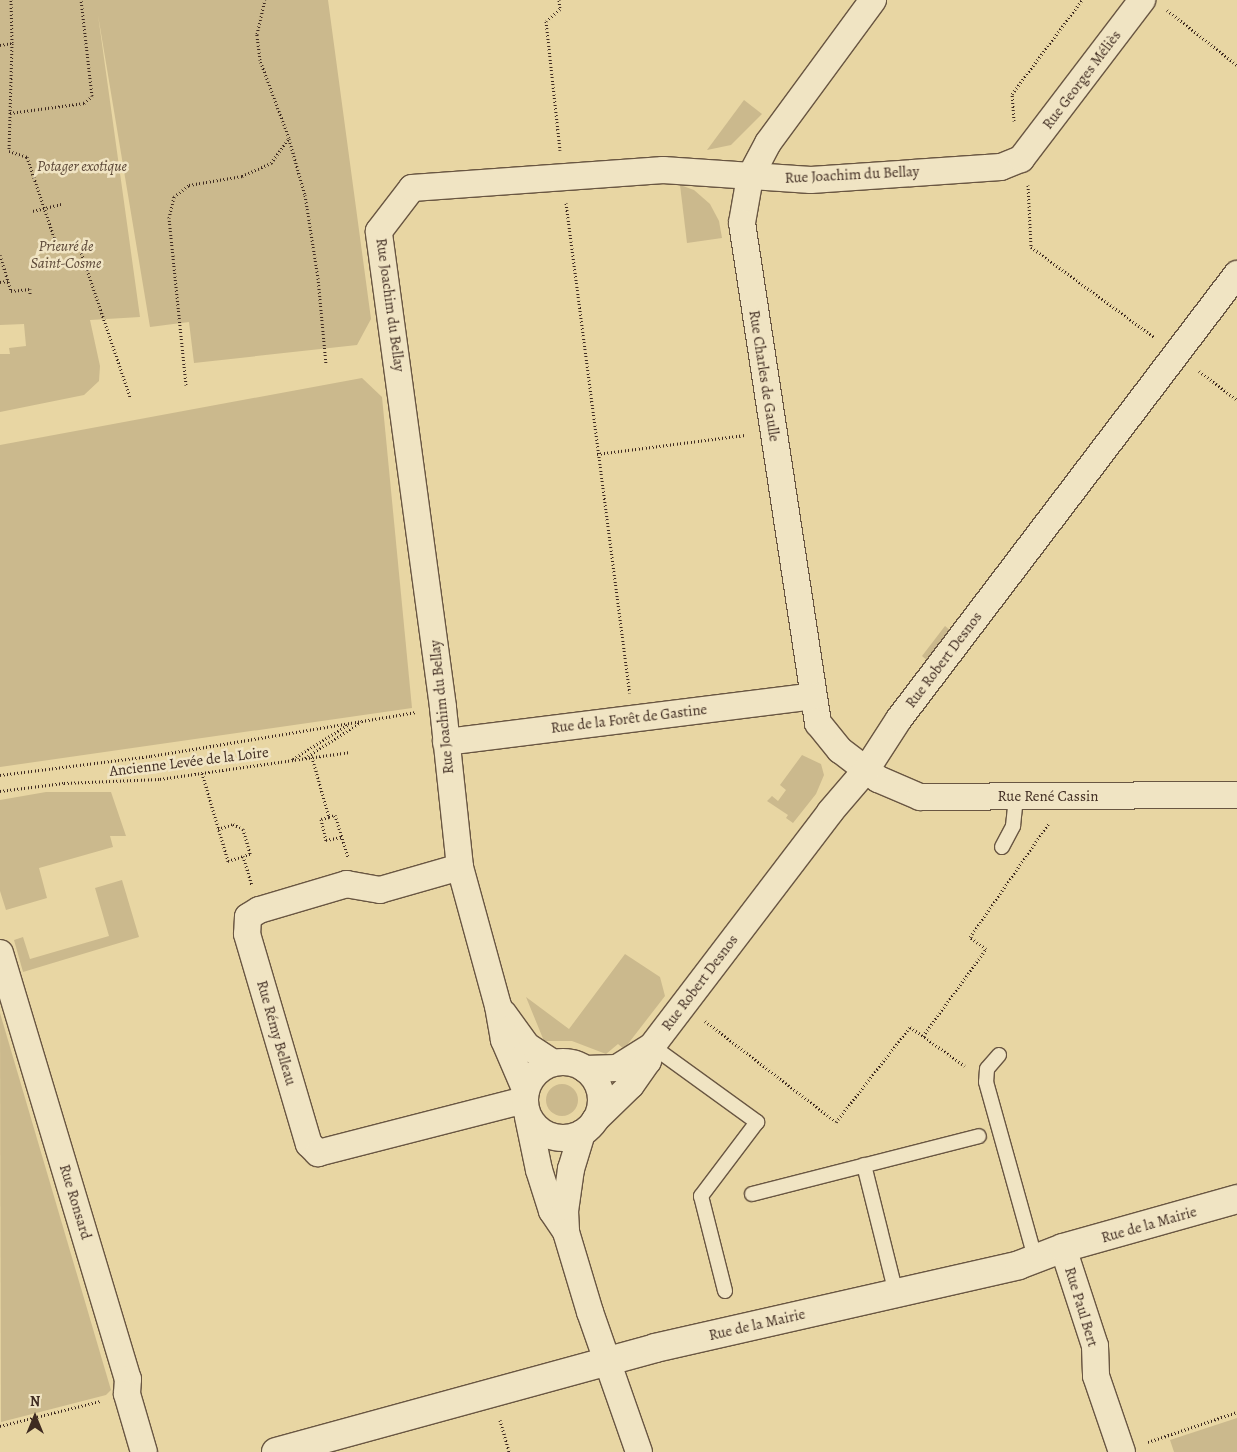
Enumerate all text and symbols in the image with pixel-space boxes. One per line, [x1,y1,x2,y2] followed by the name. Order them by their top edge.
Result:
[1039,27,1125,133] street label: Rue Georges Méliès
[37,158,127,176] park label: Potager exotique
[784,162,920,188] street label: Rue Joachim du Bellay
[31,237,101,272] park label: Prieuré de Saint-Cosme
[372,237,408,373] street label: Rue Joachim du Bellay
[745,309,783,443] street label: Rue Charles de Gaulle
[902,608,986,712] street label: Rue Robert Desnos
[426,639,458,775] street label: Rue Joachim du Bellay
[550,700,708,738] street label: Rue de la Forêt de Gastine
[108,743,270,781] street label: Ancienne Levée de la Loire
[998,788,1098,806] street label: Rue René Cassin
[658,931,742,1035] street label: Rue Robert Desnos
[252,978,300,1088] street label: Rue Rémy Belleau
[55,1162,95,1242] street label: Rue Ronsard
[1099,1203,1199,1247] street label: Rue de la Mairie
[1060,1265,1102,1349] street label: Rue Paul Bert
[707,1305,807,1345] street label: Rue de la Mairie
[10,1392,60,1442] north arrow
[30,1392,40,1411] text: N

